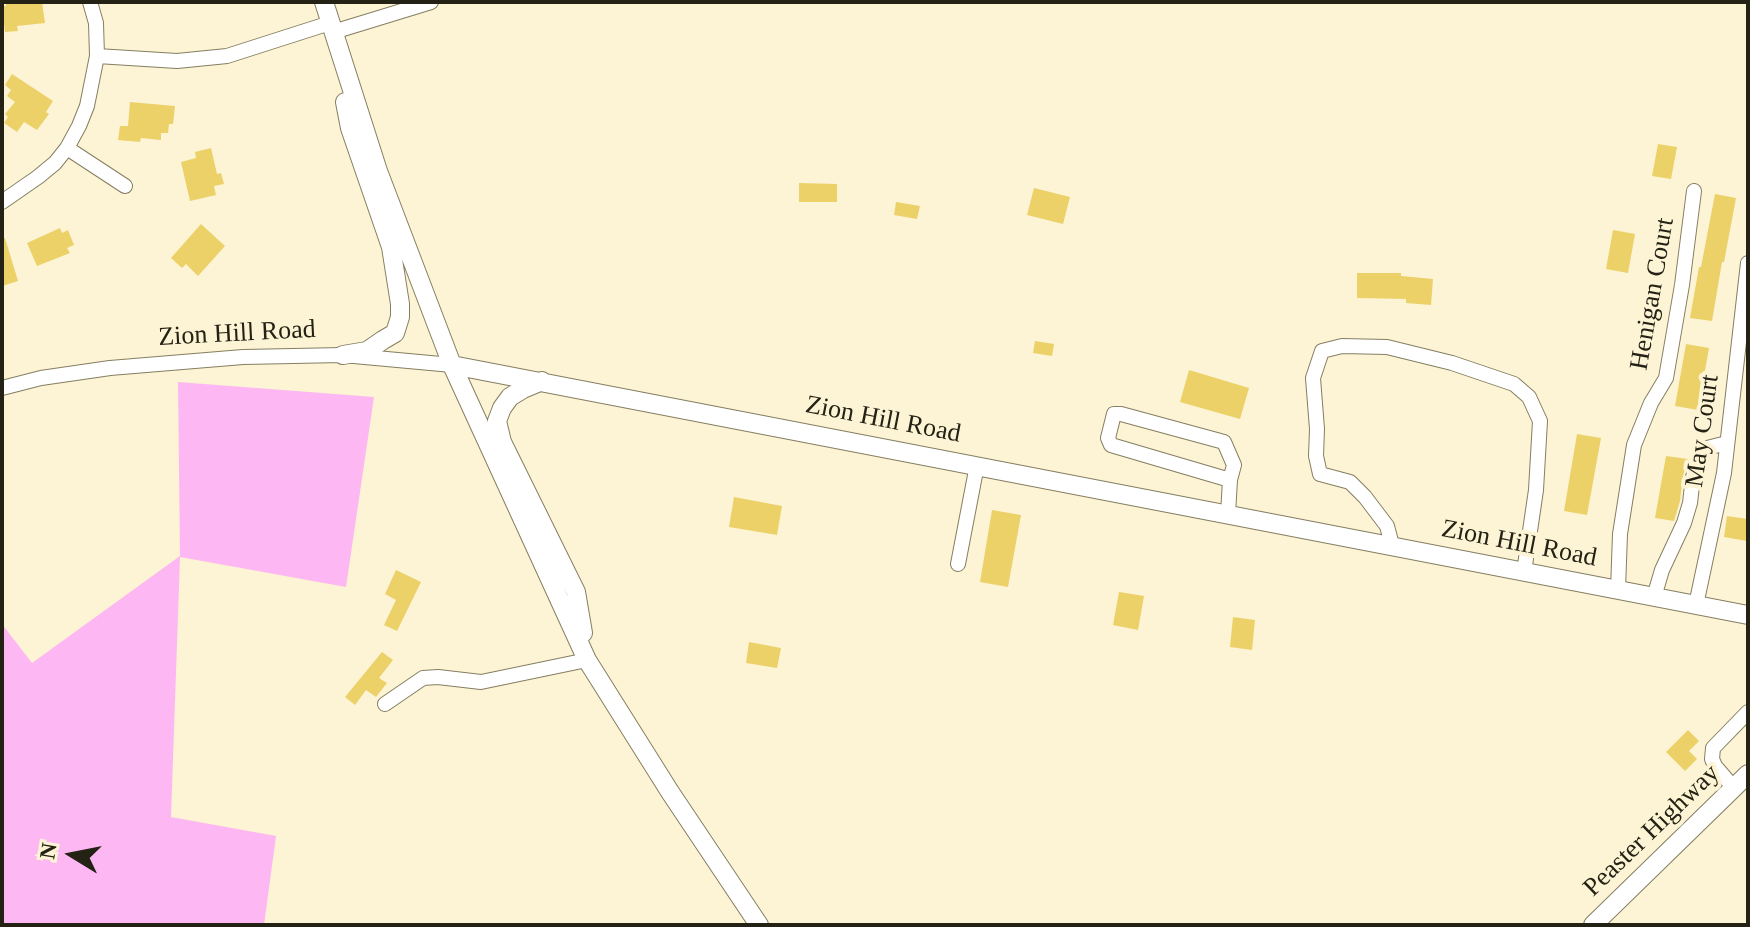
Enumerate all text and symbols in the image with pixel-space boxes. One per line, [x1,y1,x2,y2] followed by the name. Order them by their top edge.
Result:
[1624,216,1682,372] street label: Henigan Court
[158,314,316,354] street label: Zion Hill Road
[1680,373,1726,489] street label: May Court
[803,390,963,450] street label: Zion Hill Road
[1439,514,1599,574] street label: Zion Hill Road
[1578,758,1726,904] street label: Peaster Highway
[32,815,112,895] north arrow
[34,841,62,861] text: N

